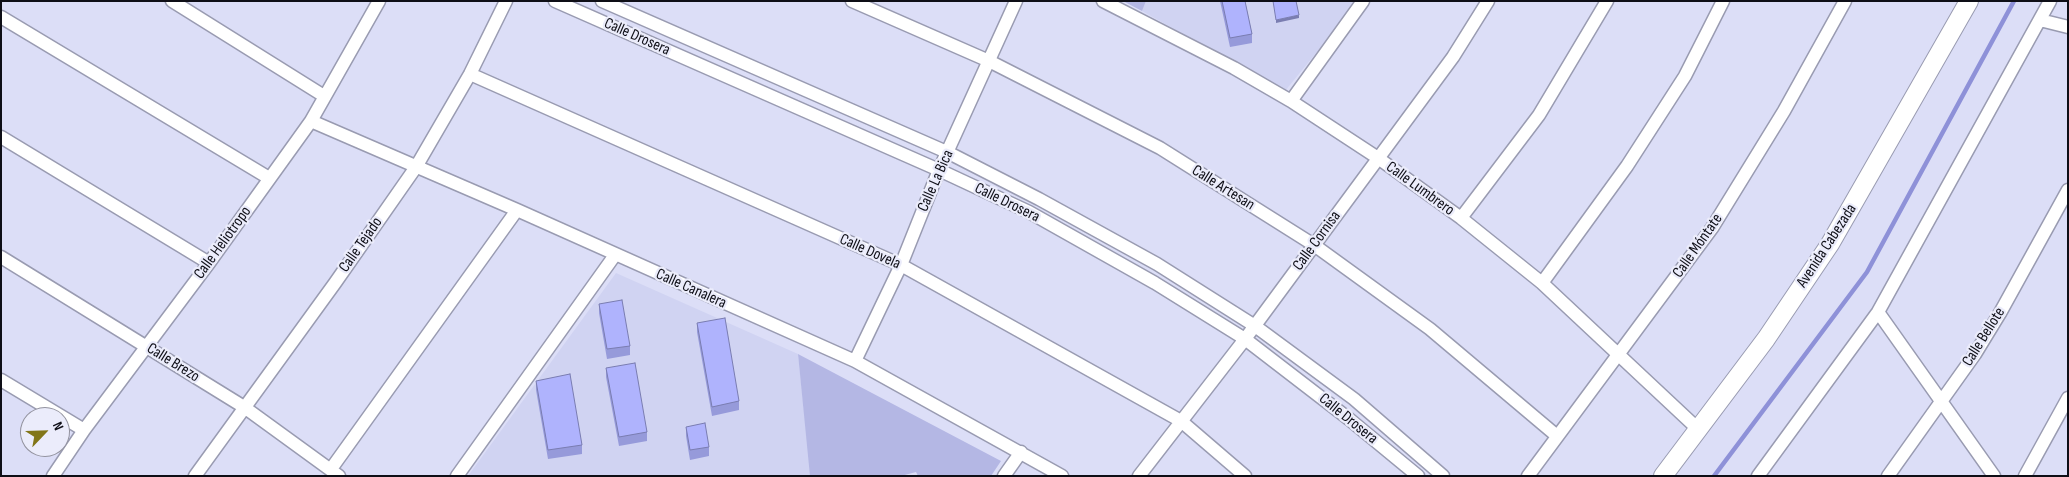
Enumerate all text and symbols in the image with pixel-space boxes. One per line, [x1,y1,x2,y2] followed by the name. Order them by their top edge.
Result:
[601,14,673,60] street label: Calle Drosera
[914,147,958,215] street label: Calle La Bica
[1382,158,1458,220] street label: Calle Lumbrero
[1188,161,1258,215] street label: Calle Artesan
[971,179,1043,227] street label: Calle Drosera
[1793,201,1861,291] street label: Avenida Cabezada
[190,203,256,283] street label: Calle Heliotropo
[1289,207,1345,275] street label: Calle Cornisa
[1669,210,1727,282] street label: Calle Móntate
[335,214,387,276] street label: Calle Tejado
[837,230,903,274] street label: Calle Dovela
[653,265,729,313] street label: Calle Canalera
[1958,304,2010,370] street label: Calle Bellote
[143,339,203,387] street label: Calle Brezo
[1315,389,1381,449] street label: Calle Drosera
[20,407,70,457] north arrow
[49,419,68,433] text: N

